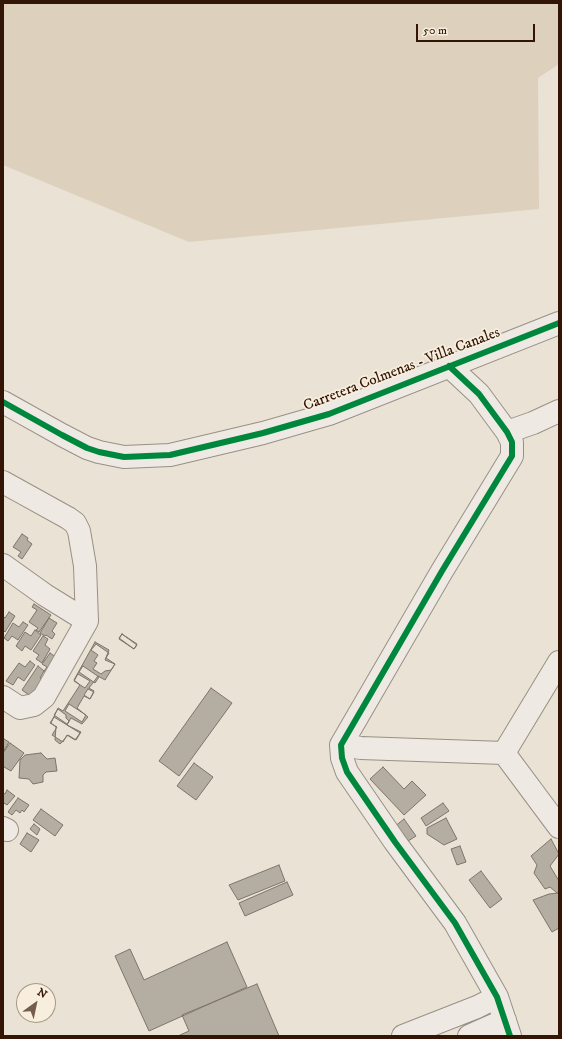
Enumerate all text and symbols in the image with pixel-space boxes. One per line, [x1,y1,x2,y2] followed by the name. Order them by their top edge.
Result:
[418,16,537,42] scale bar
[423,23,447,38] text: 50 m
[301,324,503,416] street label: Carretera Colmenas - Villa Canales
[16,983,56,1023] north arrow
[34,985,50,1002] text: N

